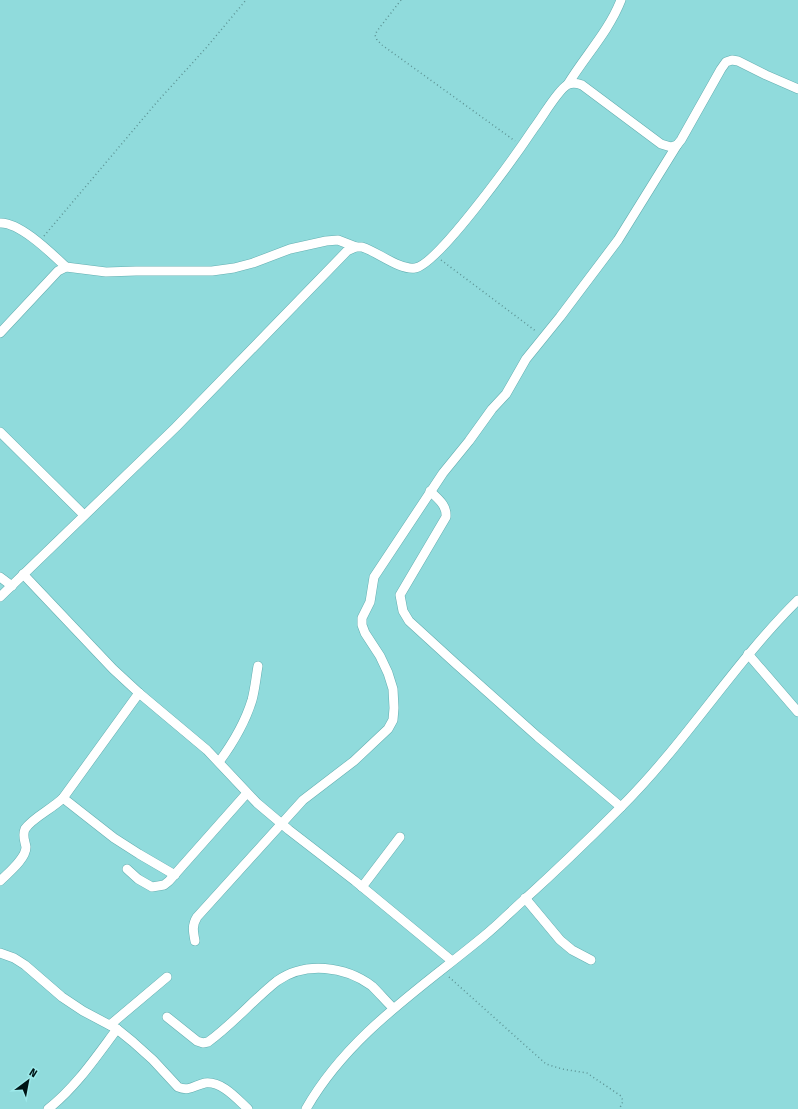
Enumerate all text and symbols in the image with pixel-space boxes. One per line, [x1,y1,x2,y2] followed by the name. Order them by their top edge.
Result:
[8,1061,48,1101] north arrow
[27,1066,39,1080] text: N

